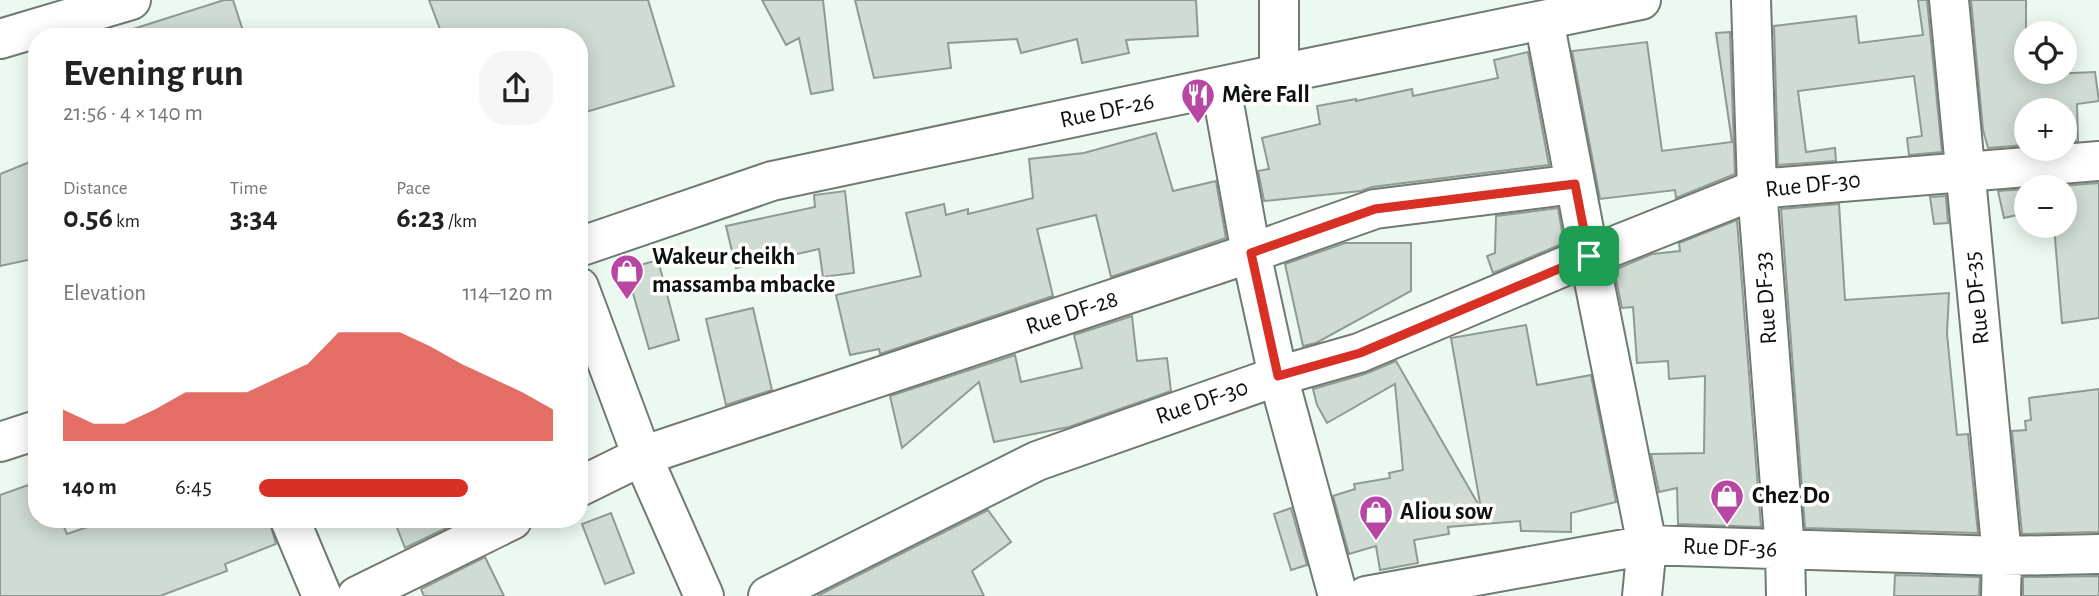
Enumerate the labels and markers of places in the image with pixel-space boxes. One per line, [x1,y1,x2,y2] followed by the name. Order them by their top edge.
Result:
[1179,76,1217,125] restaurant icon: Mère Fall
[1222,83,1310,107] place label: Mère Fall
[1559,226,1619,286] pin
[652,245,835,297] place label: Wakeur cheikh massamba mbacke
[608,252,646,301] shop icon: Wakeur cheikh massamba mbacke
[1708,477,1746,526] shop icon: Chez Do
[1752,484,1830,508] place label: Chez Do
[1357,493,1395,542] shop icon: Aliou sow
[1400,500,1493,524] place label: Aliou sow

